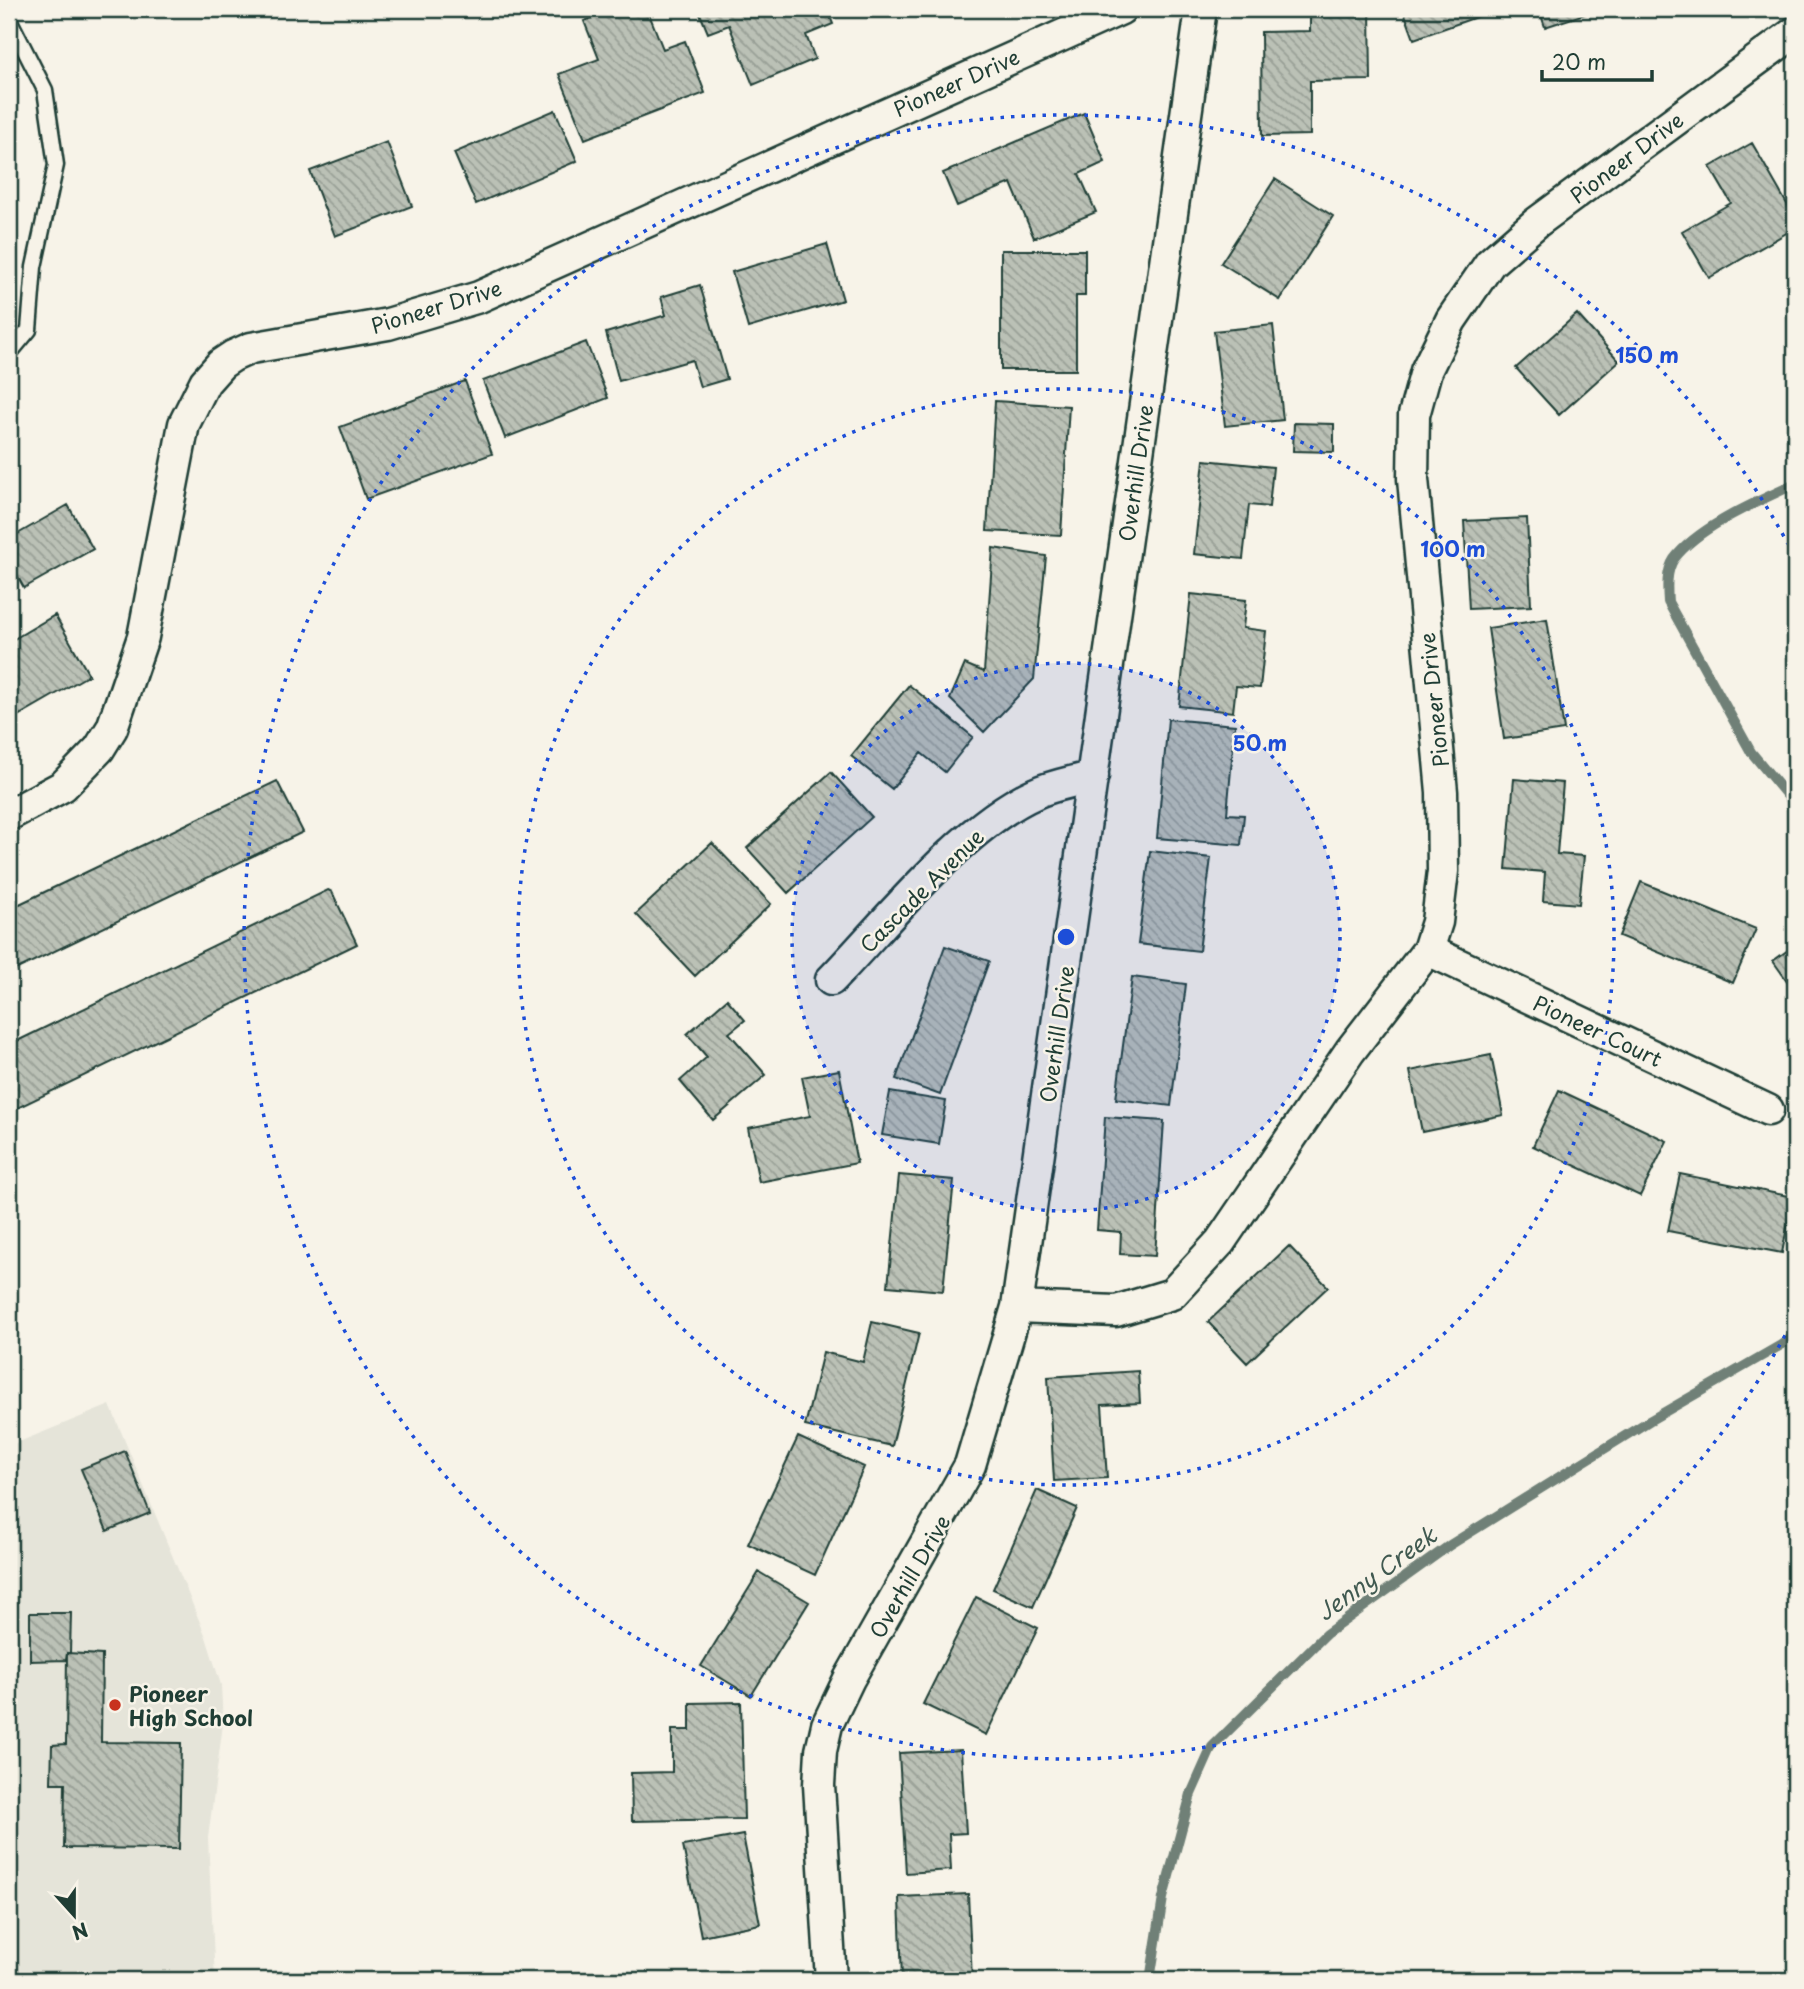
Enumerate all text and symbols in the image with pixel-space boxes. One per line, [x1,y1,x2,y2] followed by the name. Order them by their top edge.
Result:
[1542,38,1652,82] scale bar
[888,40,1024,124] street label: Pioneer Drive
[1552,45,1606,77] text: 20 m
[1562,104,1690,210] street label: Pioneer Drive
[367,271,505,341] street label: Pioneer Drive
[1615,338,1679,370] text: 150 m
[1110,402,1160,544] street label: Overhill Drive
[1420,532,1486,564] text: 100 m
[1410,631,1456,769] street label: Pioneer Drive
[1233,726,1287,758] text: 50 m
[851,820,991,960] street label: Cascade Avenue
[1054,925,1078,949] centre of rings
[1031,963,1081,1105] street label: Overhill Drive
[1528,986,1668,1074] street label: Pioneer Court
[861,1508,957,1644] street label: Overhill Drive
[1309,1517,1444,1629] water label: Jenny Creek
[129,1677,253,1733] place label: Pioneer High School
[107,1697,123,1713] marker: Pioneer High School
[38,1881,108,1951] north arrow
[68,1916,92,1948] text: N

